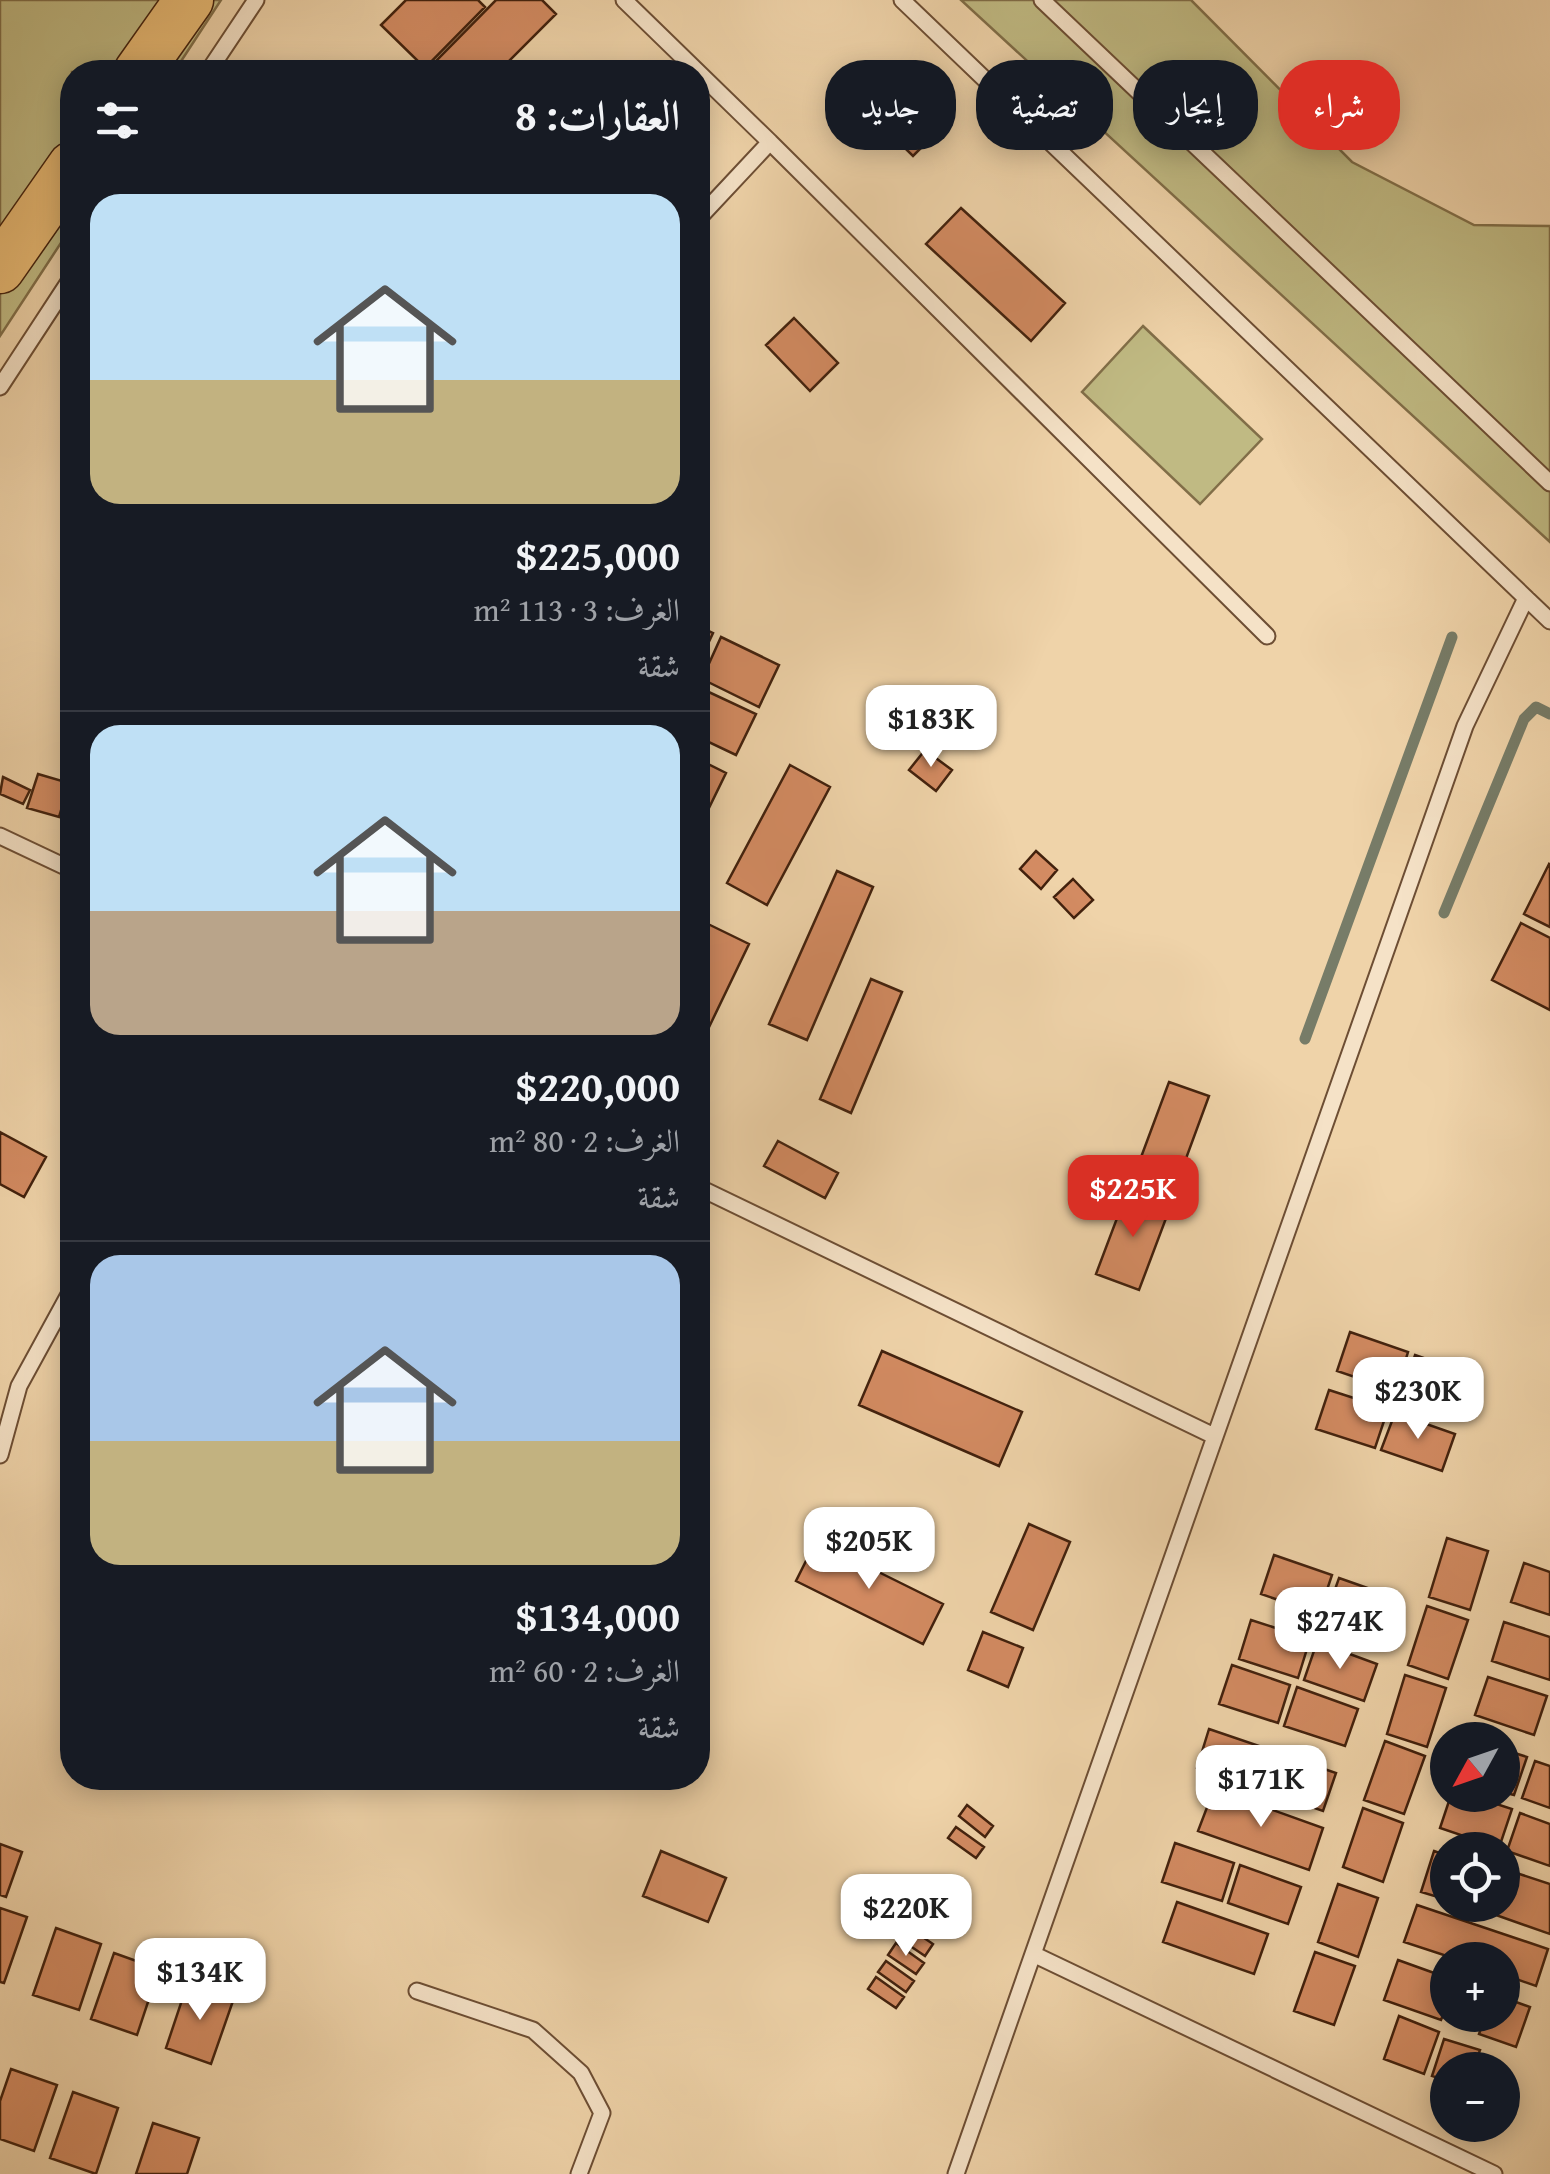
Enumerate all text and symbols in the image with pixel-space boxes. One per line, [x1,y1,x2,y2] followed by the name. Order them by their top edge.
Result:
[825,60,956,150] chip: جديد
[976,60,1113,150] chip: تصفية
[1133,60,1258,150] chip: إيجار
[1278,60,1400,150] chip: شراء
[515,84,680,145] text: العقارات: 8
[90,93,145,148] icon: filters
[295,259,475,439] icon: home
[516,524,680,585] text: $225,000
[473,586,680,633] text: الغرف: 3 · 113 m²
[638,642,680,689] text: شقة
[861,685,1001,770] pin: $183K
[888,694,974,741] text: $183K
[295,790,475,970] icon: home
[516,1055,680,1116] text: $220,000
[489,1117,680,1164] text: الغرف: 2 · 80 m²
[1063,1155,1203,1240] pin: $225K
[1090,1164,1176,1211] text: $225K
[638,1173,680,1220] text: شقة
[295,1320,475,1500] icon: home
[1348,1357,1488,1442] pin: $230K
[1375,1366,1461,1413] text: $230K
[799,1507,939,1592] pin: $205K
[826,1516,912,1563] text: $205K
[516,1585,680,1646] text: $134,000
[1270,1587,1410,1672] pin: $274K
[1297,1596,1383,1643] text: $274K
[489,1647,680,1694] text: الغرف: 2 · 60 m²
[638,1703,680,1750] text: شقة
[1430,1722,1520,1812] north arrow
[1430,1722,1520,2142] map controls
[1191,1745,1331,1830] pin: $171K
[1218,1754,1304,1801] text: $171K
[1430,1832,1520,1922] button: locate
[836,1874,976,1959] pin: $220K
[863,1883,949,1930] text: $220K
[130,1938,270,2023] pin: $134K
[1430,1942,1520,2032] button: +
[157,1947,243,1994] text: $134K
[1430,2052,1520,2142] button: −

